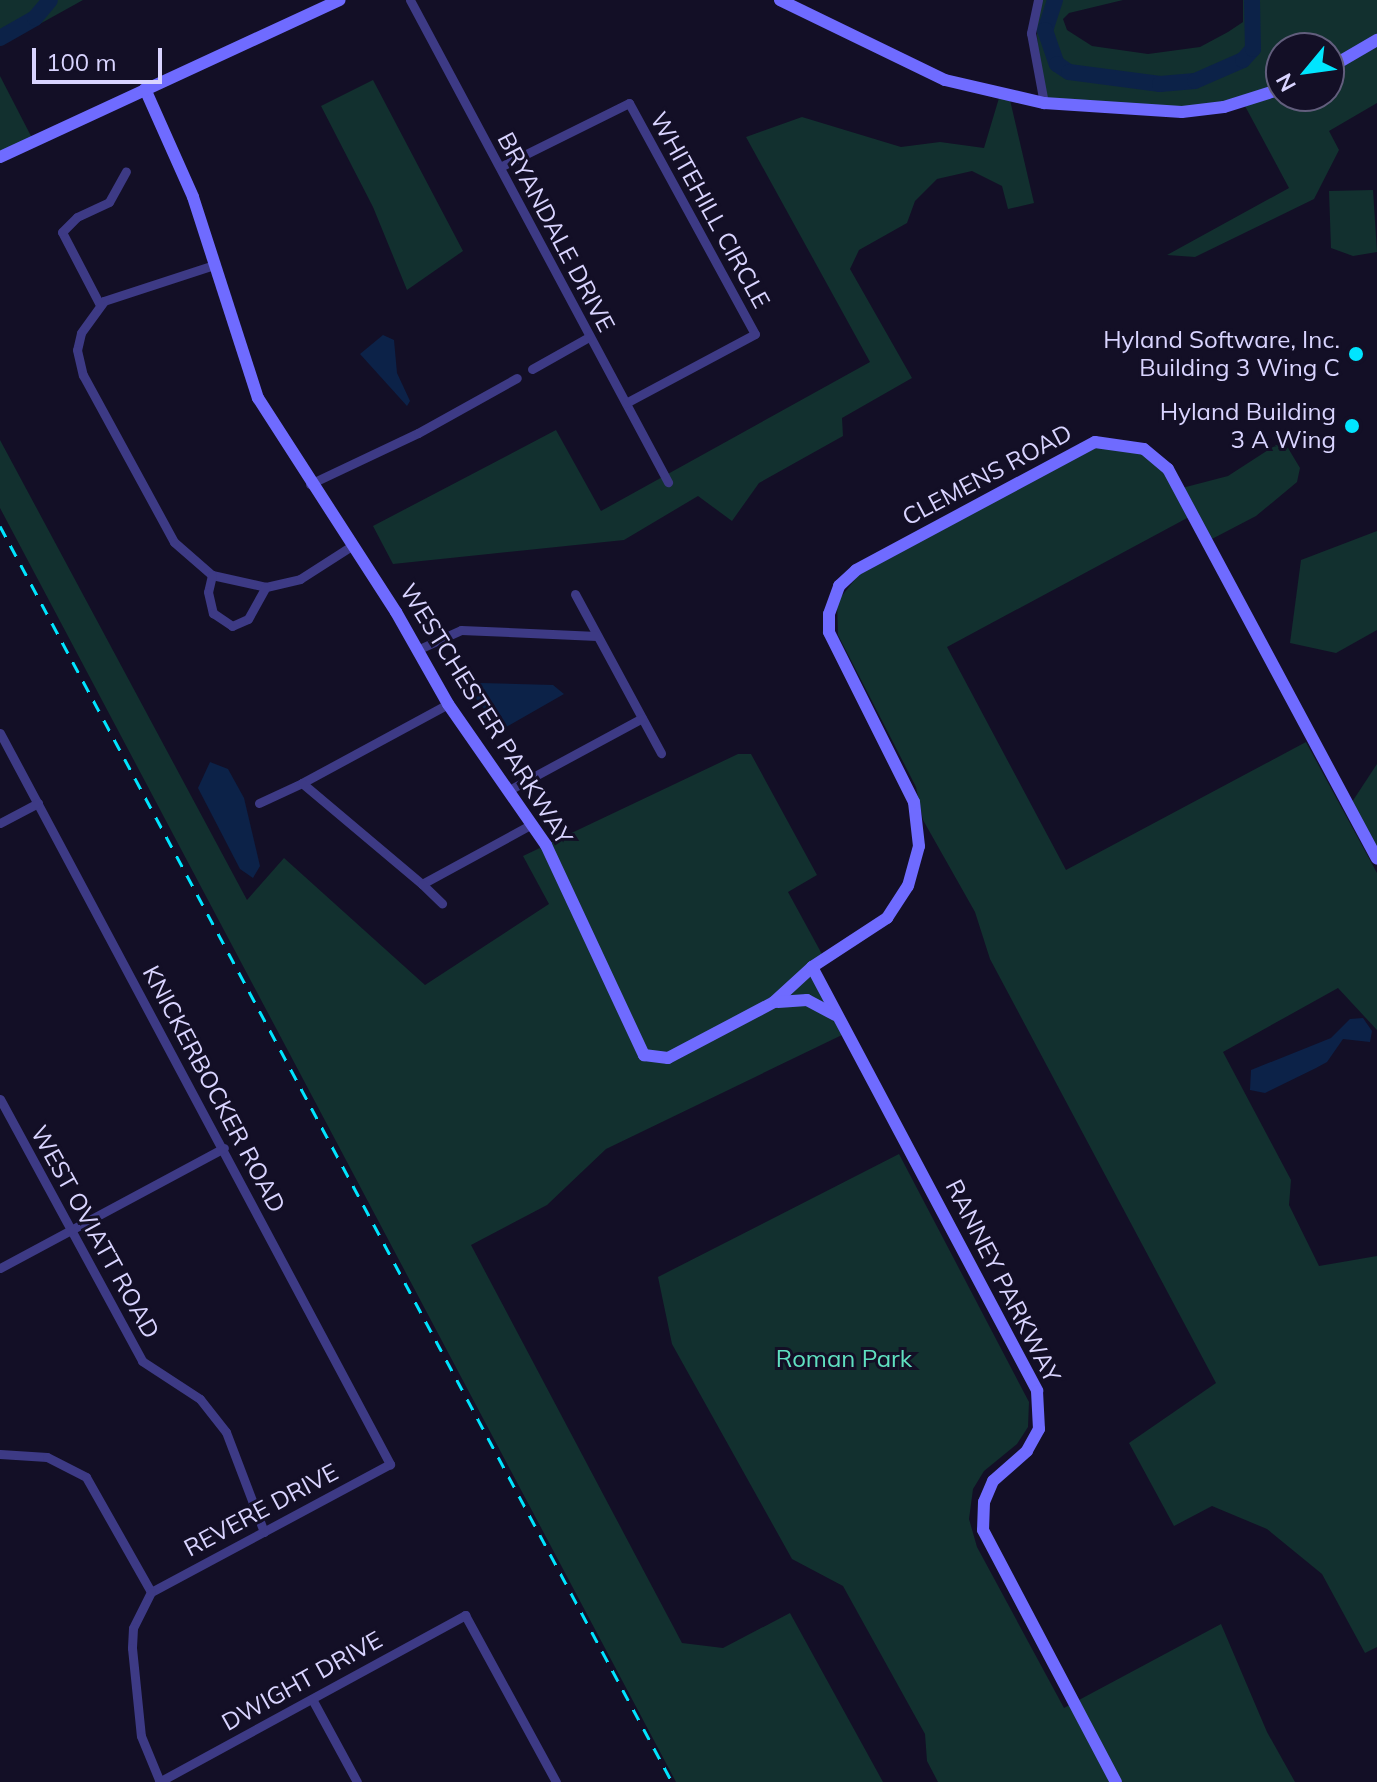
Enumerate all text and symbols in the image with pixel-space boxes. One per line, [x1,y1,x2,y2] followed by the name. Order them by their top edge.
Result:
[36,32,166,82] scale bar
[1265,32,1345,112] north arrow
[46,47,117,77] text: 100 m
[1269,69,1302,97] text: N
[644,107,776,313] street label: WHITEHILL CIRCLE
[491,127,621,337] street label: BRYANDALE DRIVE
[1103,326,1340,382] place label: Hyland Software, Inc. Building 3 Wing C
[1347,345,1365,363] marker: Hyland Software, Inc. Building 3 Wing C
[1160,398,1336,454] place label: Hyland Building 3 A Wing
[1343,417,1361,435] marker: Hyland Building 3 A Wing
[897,418,1077,532] street label: CLEMENS ROAD
[394,578,578,850] street label: WESTCHESTER PARKWAY
[137,961,291,1217] street label: KNICKERBOCKER ROAD
[25,1121,165,1343] street label: WEST OVIATT ROAD
[939,1175,1067,1387] street label: RANNEY PARKWAY
[776,1345,912,1373] park label: Roman Park
[179,1457,343,1563] street label: REVERE DRIVE
[217,1625,387,1737] street label: DWIGHT DRIVE

